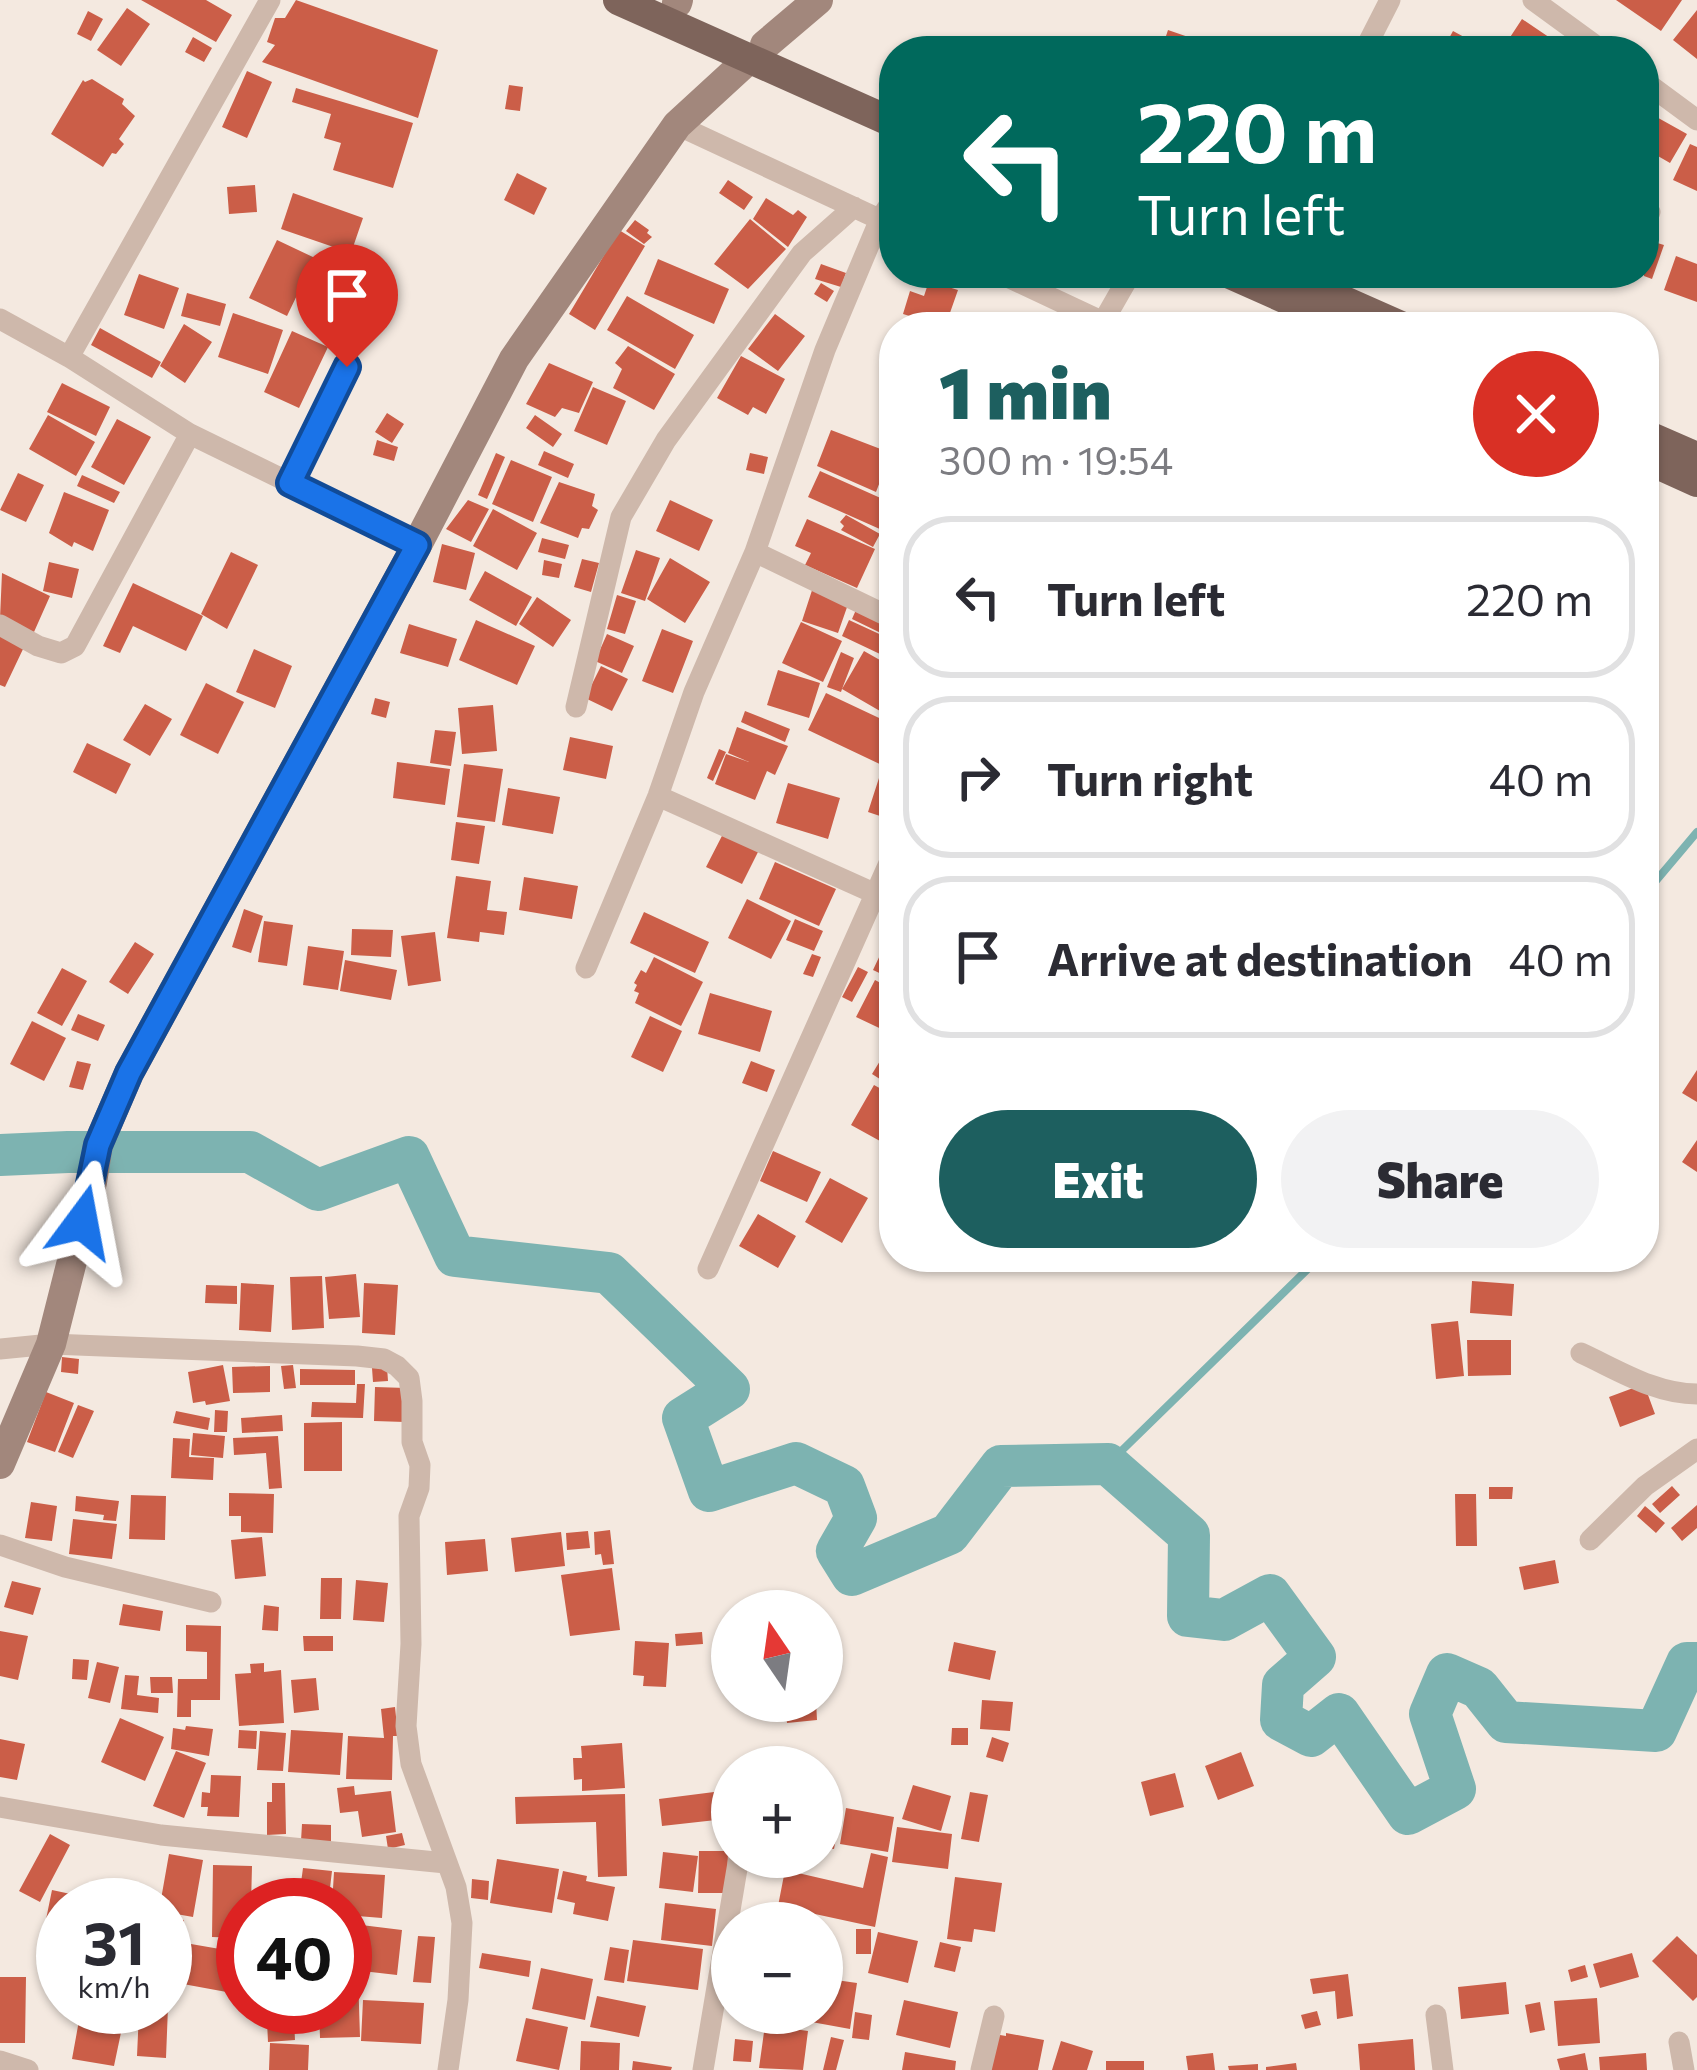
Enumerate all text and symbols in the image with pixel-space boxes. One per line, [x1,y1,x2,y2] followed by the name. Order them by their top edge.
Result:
[1137,78,1377,180] text: 220 m
[939,84,1095,240] icon: left
[1137,180,1345,246] text: Turn left
[296,244,398,367] pin
[314,262,380,328] icon: arrive
[939,346,1112,434] text: 1 min
[1473,351,1599,477] button: close
[939,435,1173,483] text: 300 m · 19:54
[945,564,1011,630] icon: left
[1047,570,1225,625] text: Turn left
[1466,570,1593,625] text: 220 m
[945,744,1011,810] icon: right
[1047,750,1253,805] text: Turn right
[1489,750,1593,805] text: 40 m
[945,924,1011,990] icon: arrive
[1047,930,1473,985] text: Arrive at destination
[1509,930,1613,985] text: 40 m
[939,1110,1257,1248] button: Exit
[1281,1110,1599,1248] button: Share
[19,1159,145,1285] position arrow
[711,1590,843,1722] north arrow
[711,1590,843,2034] map controls
[711,1746,843,1878] button: +
[216,1878,372,2034] speed limit sign: 40
[711,1902,843,2034] button: −
[83,1904,145,1977] text: 31
[78,1967,150,2004] text: km/h

